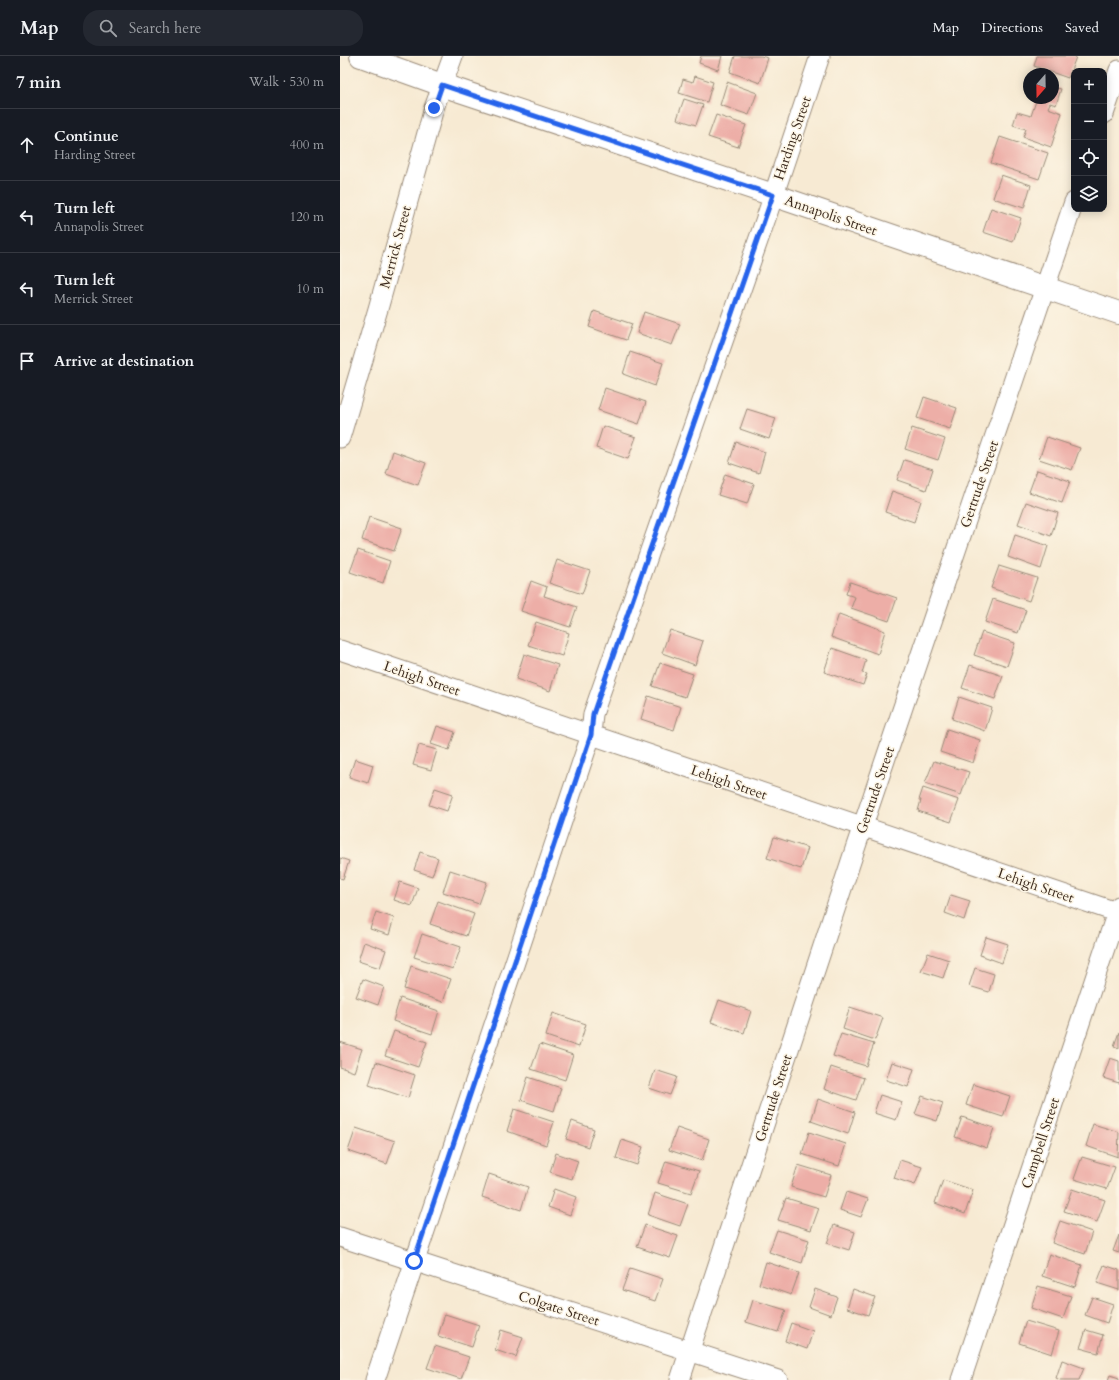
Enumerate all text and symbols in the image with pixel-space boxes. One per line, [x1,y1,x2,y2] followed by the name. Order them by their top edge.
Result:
[83,10,363,46] search box
[20,15,59,41] text: Map
[97,17,119,39] icon: search
[129,18,201,38] text: Search here
[933,18,959,37] text: Map
[981,18,1043,37] text: Directions
[1065,18,1099,37] text: Saved
[1023,68,1059,104] north arrow
[1071,68,1107,212] map controls
[1071,68,1107,104] button: +
[16,71,61,94] text: 7 min
[249,73,324,91] text: Walk · 530 m
[769,93,816,183] street label: Harding Street
[425,99,443,117] route end
[1071,104,1107,140] button: −
[54,126,119,146] text: Continue
[16,134,38,156] icon: ahead
[290,136,324,154] text: 400 m
[1071,140,1107,176] button: locate
[54,146,135,164] text: Harding Street
[1071,176,1107,212] button: layers
[782,191,880,240] street label: Annapolis Street
[54,198,115,218] text: Turn left
[375,203,416,291] street label: Merrick Street
[16,206,38,228] icon: left
[290,208,324,226] text: 120 m
[54,218,144,236] text: Annapolis Street
[54,270,115,290] text: Turn left
[16,278,38,300] icon: left
[296,280,324,298] text: 10 m
[54,290,133,308] text: Merrick Street
[16,350,38,372] icon: arrive
[54,351,194,371] text: Arrive at destination
[956,438,1003,530] street label: Gertrude Street
[381,657,463,701] street label: Lehigh Street
[852,744,899,836] street label: Gertrude Street
[688,761,770,805] street label: Lehigh Street
[995,864,1077,908] street label: Lehigh Street
[750,1051,797,1144] street label: Gertrude Street
[1017,1095,1064,1191] street label: Campbell Street
[405,1252,423,1270] route start
[516,1286,602,1331] street label: Colgate Street

